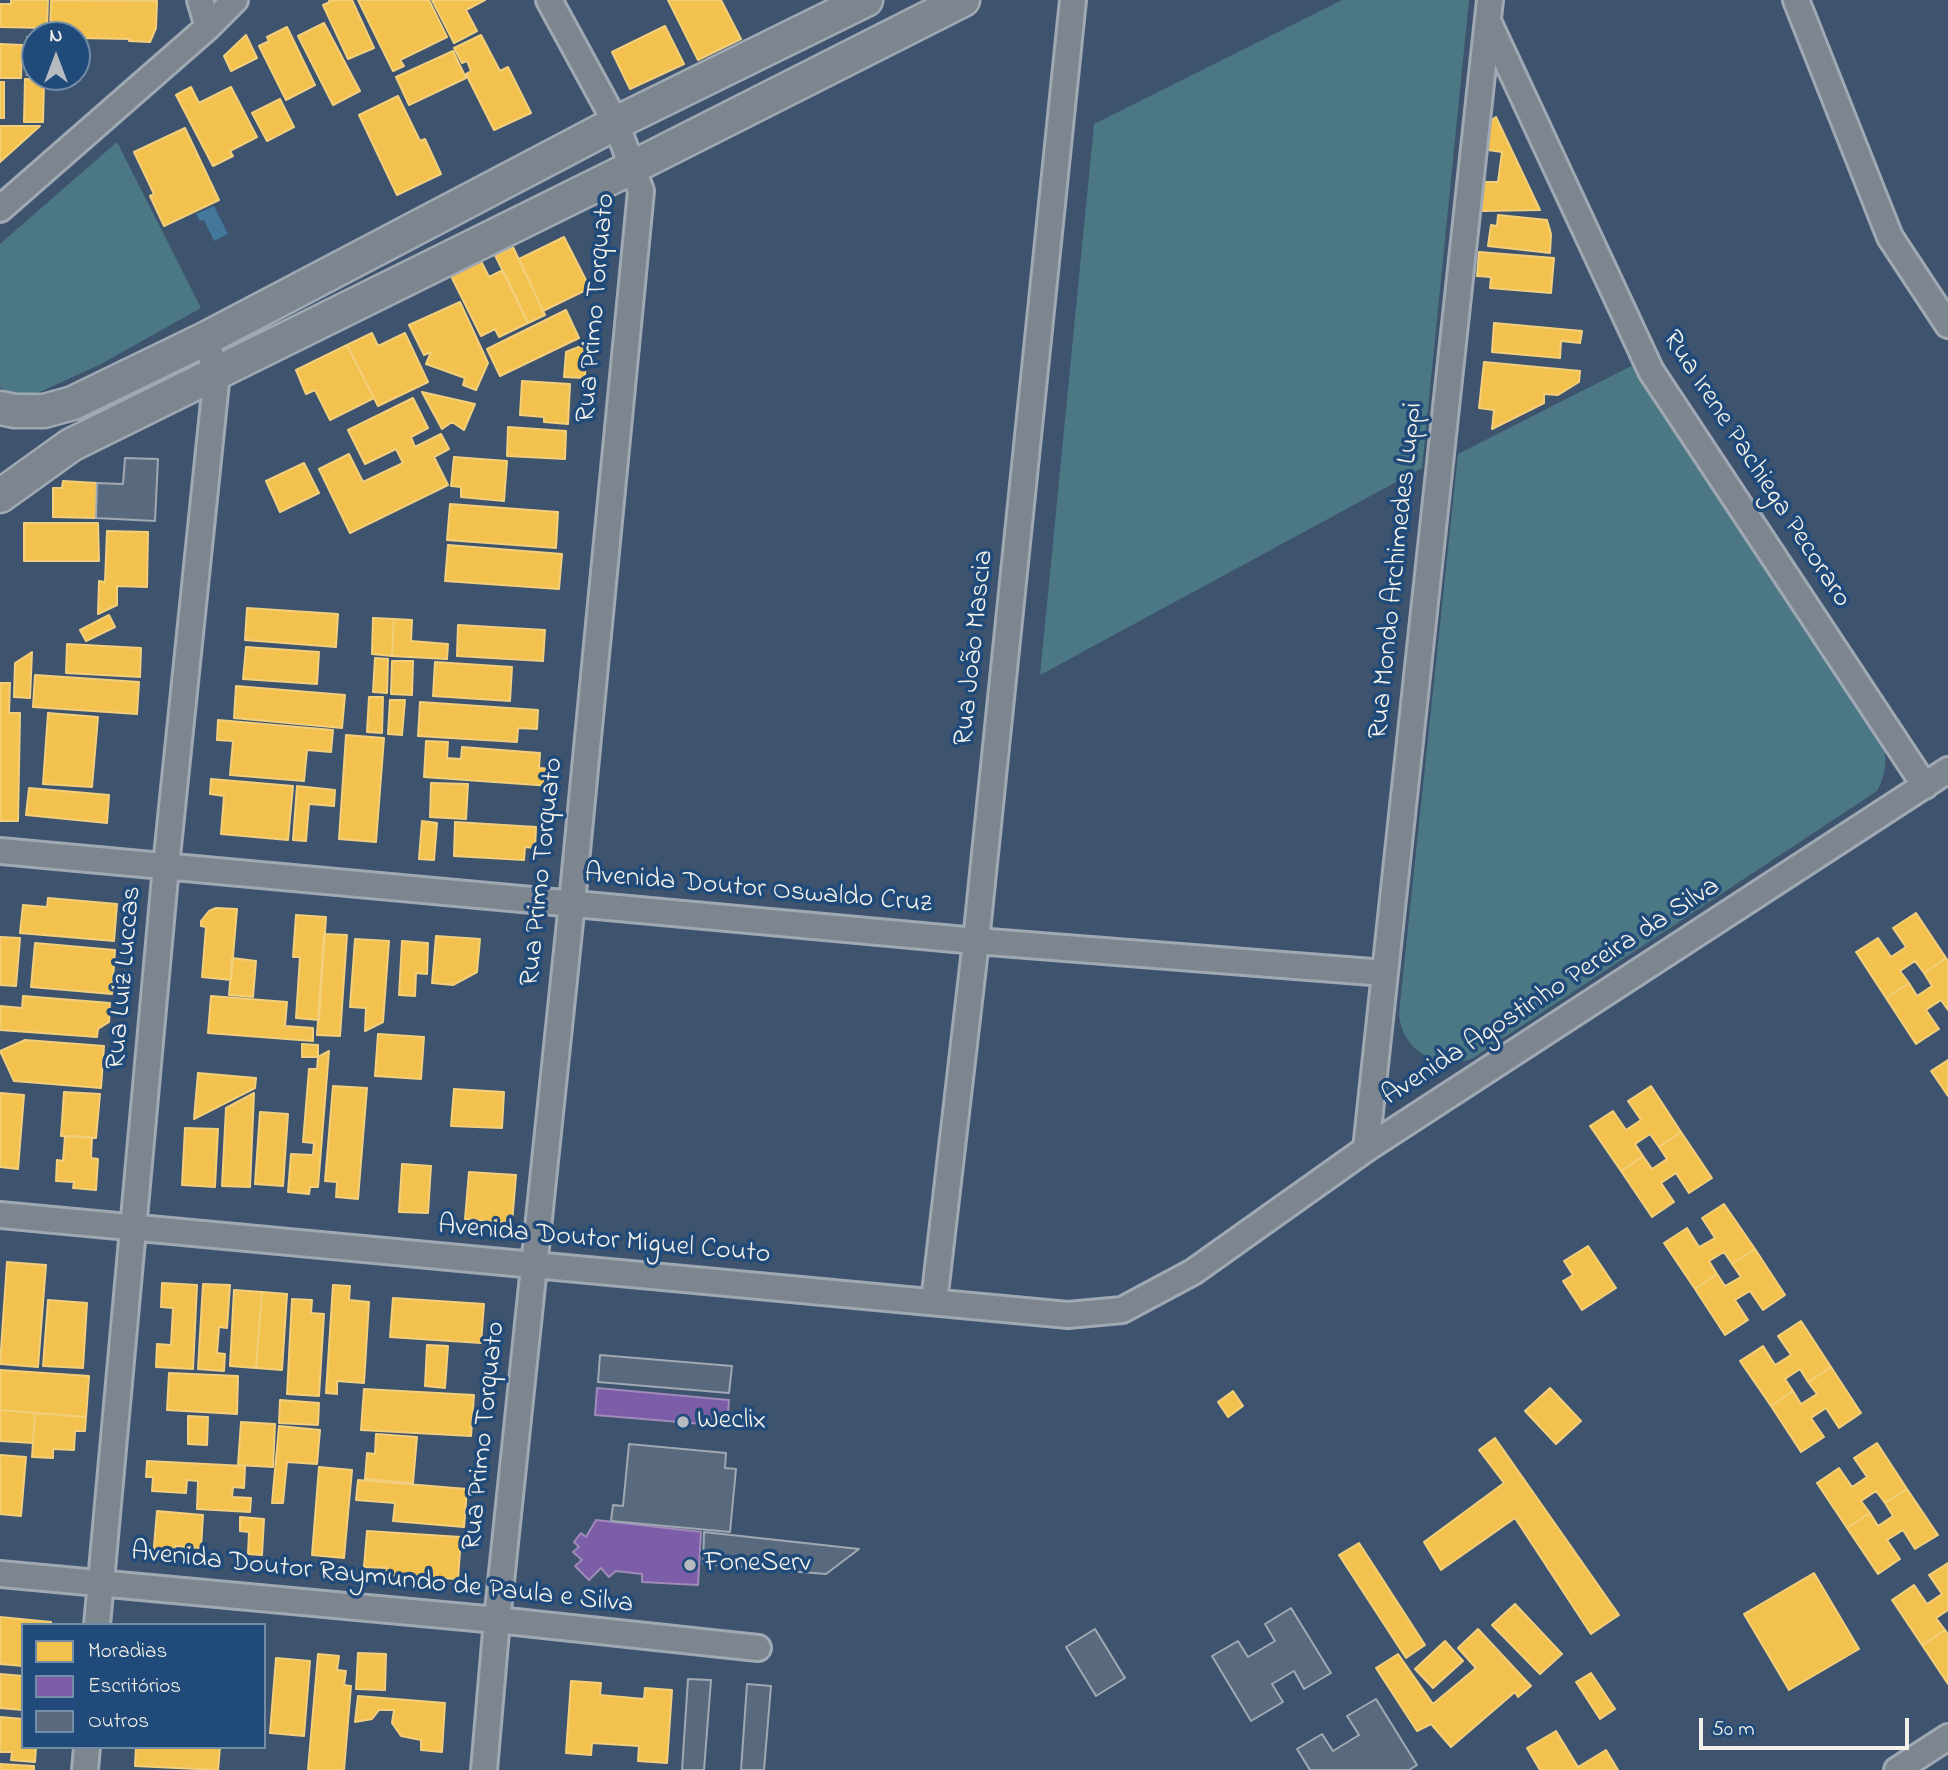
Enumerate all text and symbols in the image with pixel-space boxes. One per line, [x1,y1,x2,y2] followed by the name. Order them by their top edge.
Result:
[21,21,91,91] north arrow
[50,23,62,50] text: N
[571,192,625,424] street label: Rua Primo Torquato
[1653,325,1857,615] street label: Rua Irene Pachiega Pecoraro
[1364,401,1432,741] street label: Rua Mondo Archimedes Luppi
[949,549,1003,747] street label: Rua João Mascia
[515,756,573,988] street label: Rua Primo Torquato
[583,859,933,923] street label: Avenida Doutor Oswaldo Cruz
[1377,871,1727,1115] street label: Avenida Agostinho Pereira da Silva
[101,885,151,1071] street label: Rua Luiz Luccas
[436,1211,772,1273] street label: Avenida Doutor Miguel Couto
[457,1320,515,1552] street label: Rua Primo Torquato
[697,1405,766,1439] place label: Weclix
[675,1414,691,1430] marker: Weclix
[129,1537,635,1623] street label: Avenida Doutor Raymundo de Paula e Silva
[704,1548,811,1582] place label: FoneServ
[682,1557,698,1573] marker: FoneServ
[21,1623,266,1749] legend
[88,1637,167,1667] text: Moradias
[88,1672,181,1702] text: Escritórios
[1703,1704,1913,1748] scale bar
[88,1707,149,1737] text: Outros
[1712,1715,1755,1745] text: 50 m

